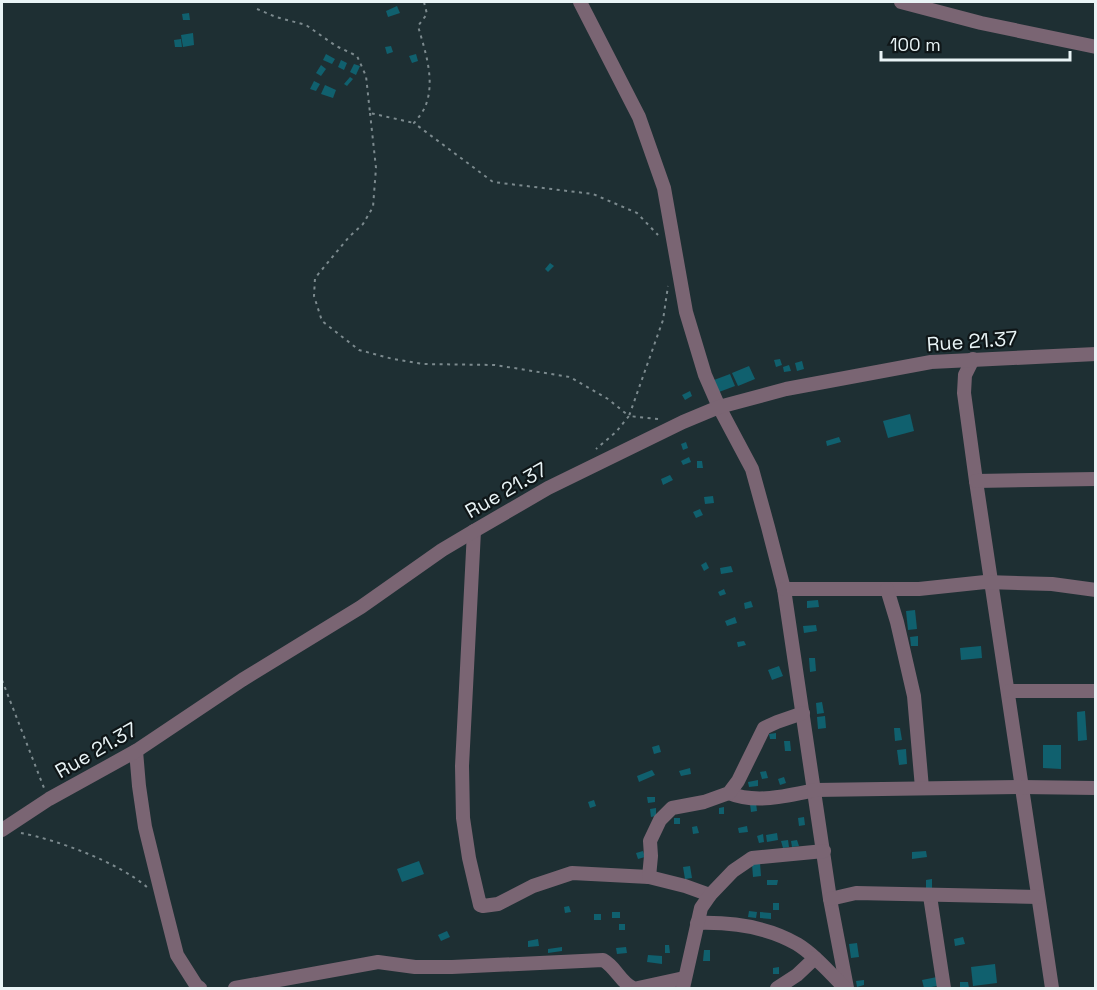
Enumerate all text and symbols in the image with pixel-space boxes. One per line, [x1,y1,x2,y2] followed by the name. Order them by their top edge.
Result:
[881,24,1070,62] scale bar
[890,33,941,56] text: 100 m
[926,325,1018,357] street label: Rue 21.37
[460,456,552,524] street label: Rue 21.37
[50,716,142,784] street label: Rue 21.37

